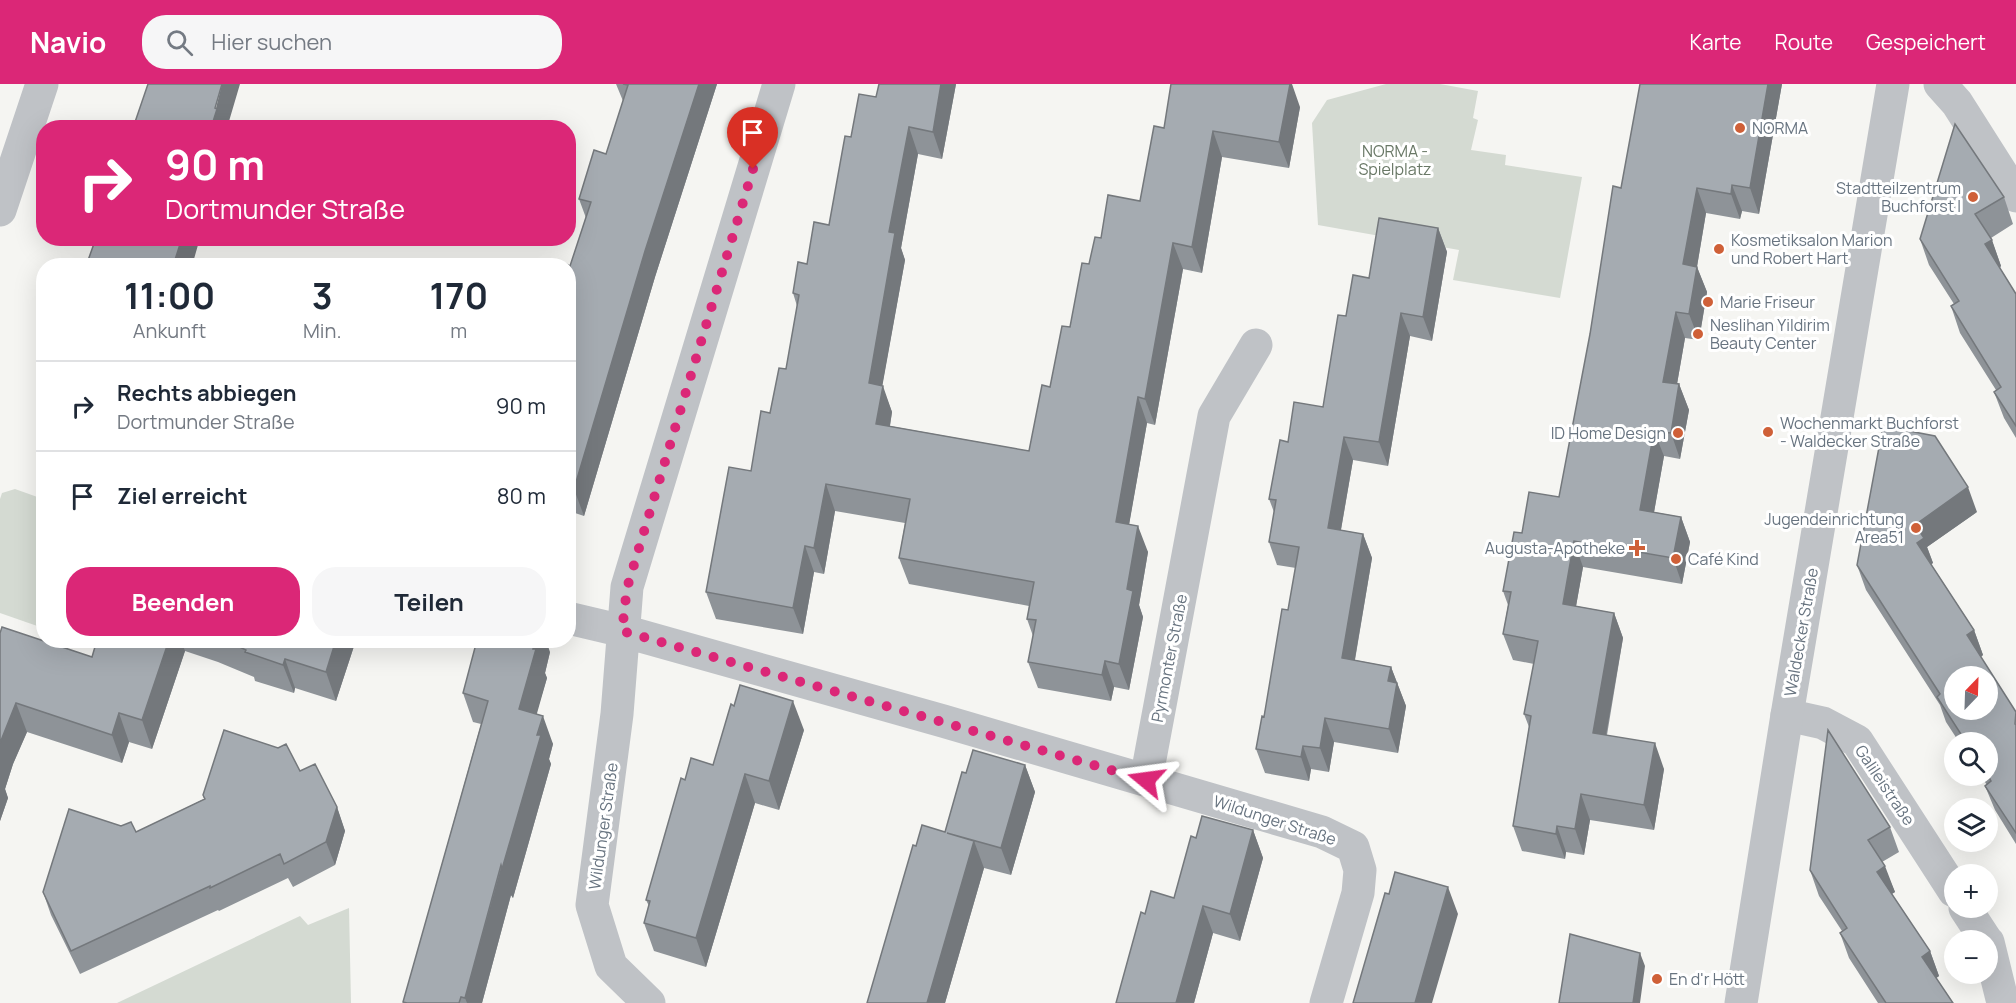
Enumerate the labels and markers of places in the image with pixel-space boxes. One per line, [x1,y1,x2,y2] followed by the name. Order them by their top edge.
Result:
[727,107,778,169] pin
[1752,117,1808,139] place label: NORMA
[1733,121,1747,135] marker: NORMA
[1836,177,1961,217] place label: Stadtteilzentrum Buchforst I
[1966,190,1980,204] marker: Stadtteilzentrum Buchforst I
[1731,229,1892,269] place label: Kosmetiksalon Marion und Robert Hart
[1712,242,1726,256] marker: Kosmetiksalon Marion und Robert Hart
[1720,291,1815,313] place label: Marie Friseur
[1701,295,1715,309] marker: Marie Friseur
[1710,314,1830,354] place label: Neslihan Yildirim Beauty Center
[1691,327,1705,341] marker: Neslihan Yildirim Beauty Center
[1780,412,1959,452] place label: Wochenmarkt Buchforst - Waldecker Straße
[1551,422,1666,444] place label: ID Home Design
[1761,425,1775,439] marker: Wochenmarkt Buchforst - Waldecker Straße
[1671,426,1685,440] marker: ID Home Design
[1764,508,1904,548] place label: Jugendeinrichtung Area51
[1909,521,1923,535] marker: Jugendeinrichtung Area51
[1485,537,1625,559] place label: Augusta-Apotheke
[1630,541,1644,555] marker: Augusta-Apotheke
[1688,548,1759,570] place label: Café Kind
[1669,552,1683,566] marker: Café Kind
[1669,968,1745,990] place label: En d'r Hött
[1650,972,1664,986] marker: En d'r Hött

